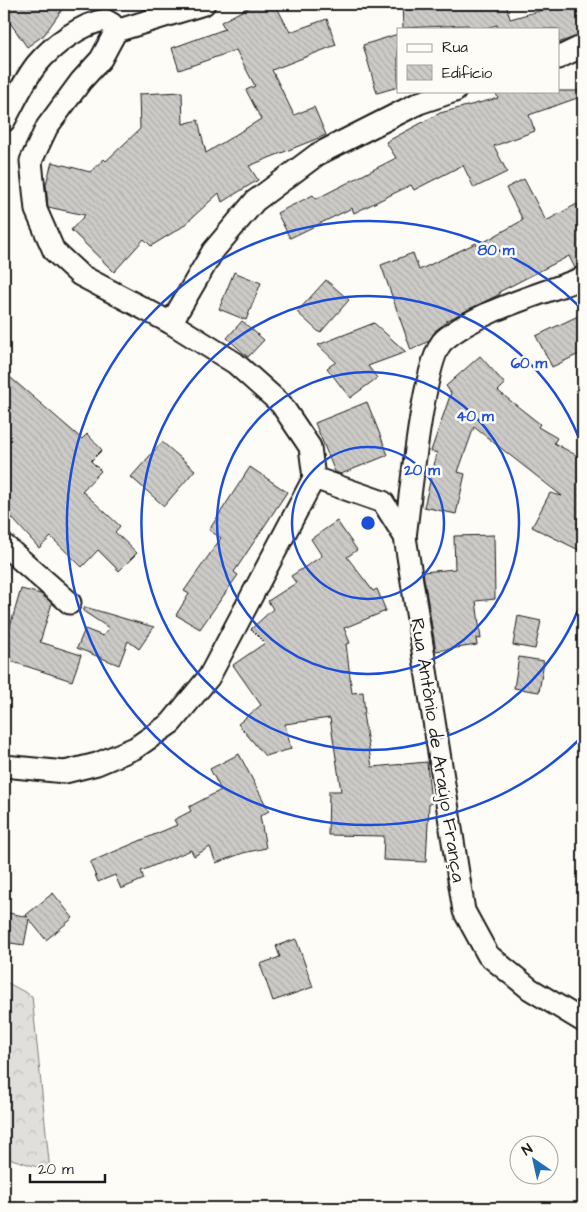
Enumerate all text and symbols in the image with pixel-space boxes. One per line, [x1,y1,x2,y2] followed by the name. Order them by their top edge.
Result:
[397,28,560,92] legend
[442,37,468,58] text: Rua
[442,63,493,84] text: Edifício
[478,240,515,261] text: 80 m
[511,353,548,374] text: 60 m
[456,406,494,427] text: 40 m
[403,460,440,481] text: 20 m
[359,514,377,532] centre of rings
[403,616,472,885] street label: Rua Antônio de Araújo França
[510,1134,560,1184] north arrow
[518,1139,537,1161] text: N
[30,1152,105,1184] scale bar
[38,1159,74,1180] text: 20 m

